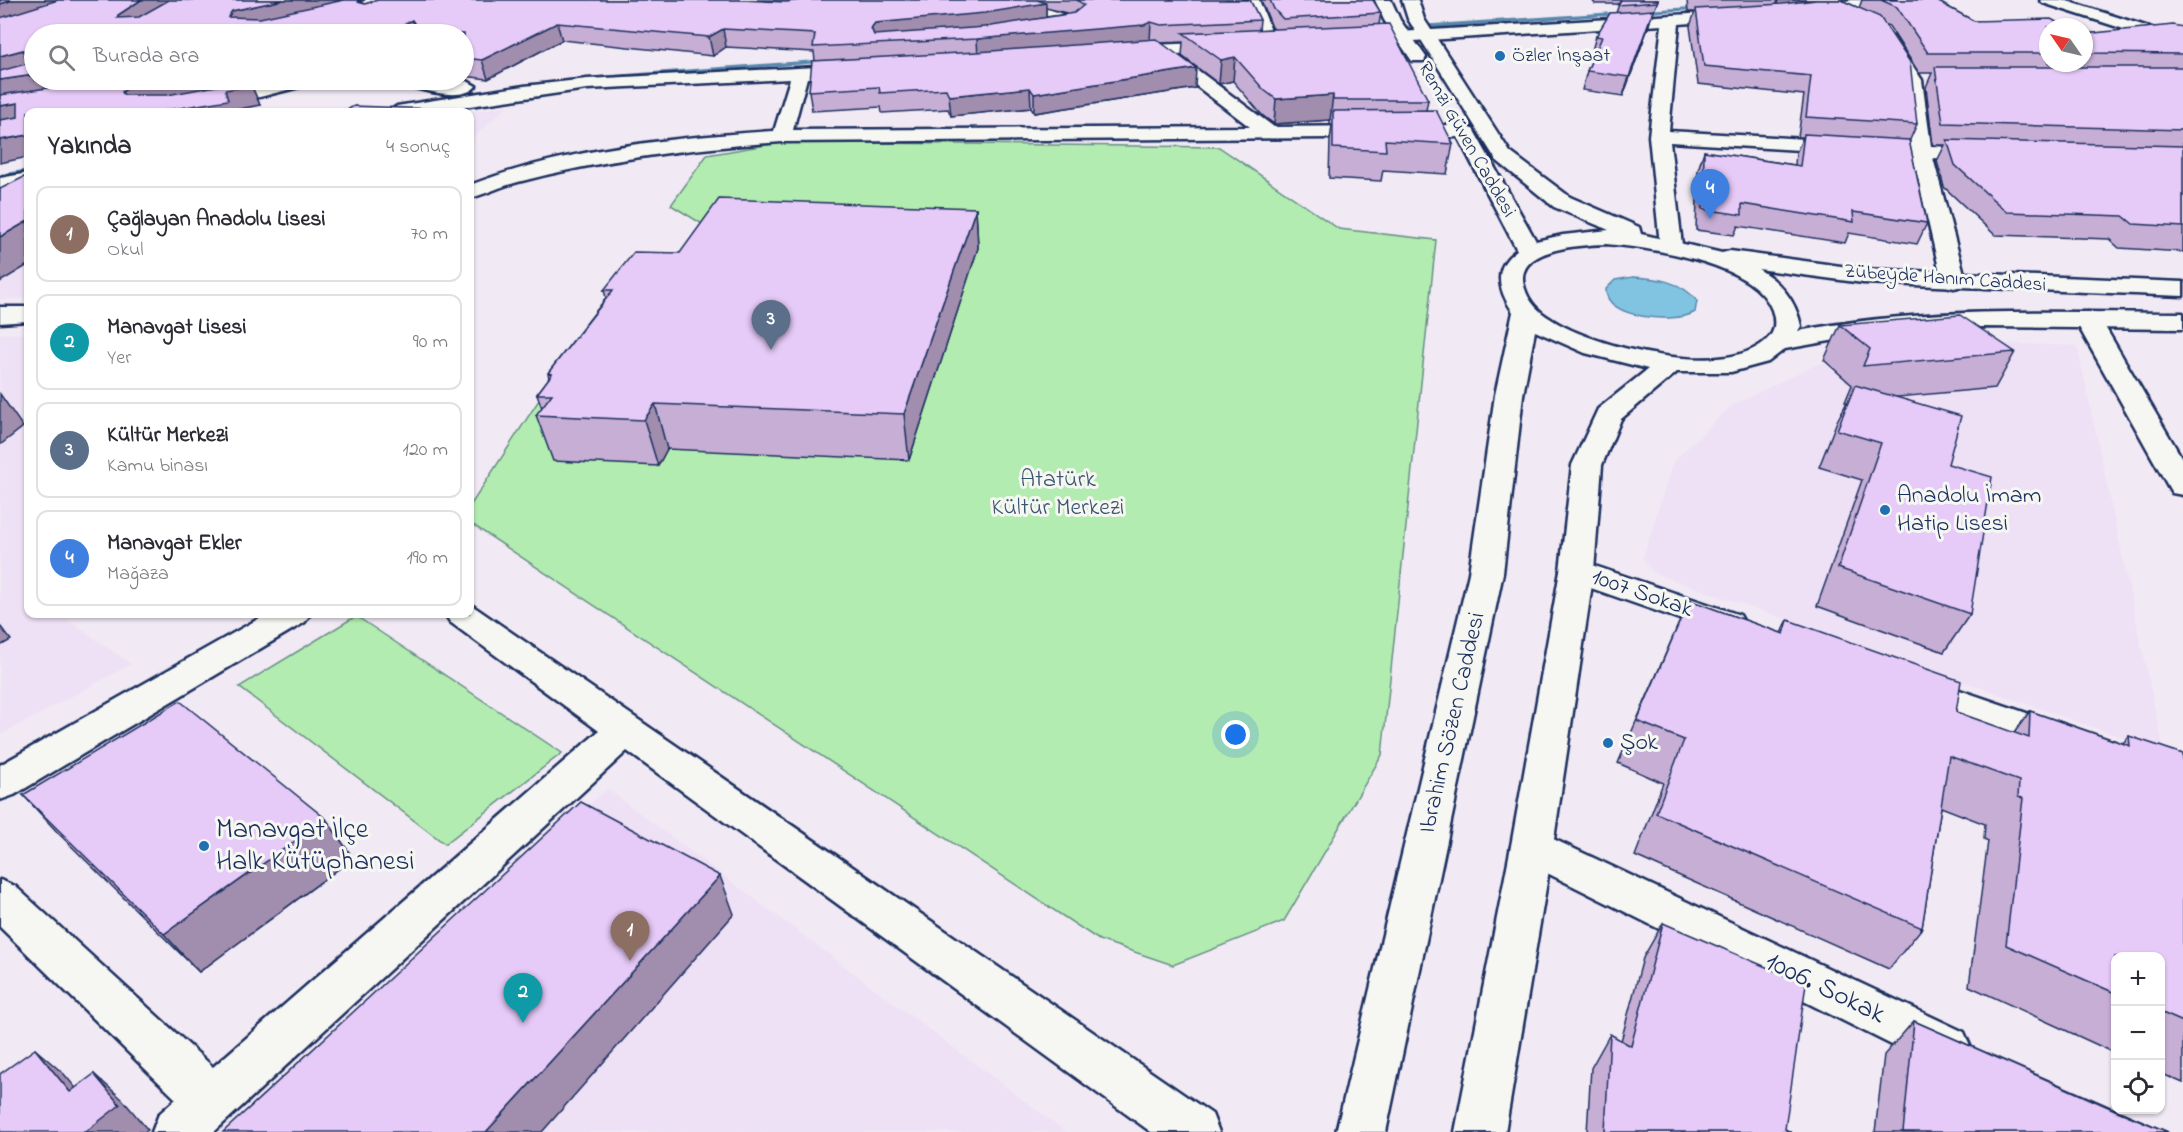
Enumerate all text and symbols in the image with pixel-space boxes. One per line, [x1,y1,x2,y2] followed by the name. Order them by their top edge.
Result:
[2039,18,2093,72] north arrow
[24,24,474,90] search box
[45,41,78,74] icon: search
[93,41,199,73] text: Burada ara
[1512,42,1610,71] place label: Özler İnşaat
[1493,49,1507,63] marker: Özler İnşaat
[1410,57,1522,223] street label: Remzi Güven Caddesi
[48,128,132,166] text: Yakında
[386,133,450,162] text: 4 sonuç
[1690,170,1730,219] pin: 4
[107,204,325,236] text: Çağlayan Anadolu Lisesi
[66,220,73,249] text: 1
[411,220,448,249] text: 70 m
[107,236,144,265] text: Okul
[1843,257,2047,301] street label: Zübeyde Hanım Caddesi
[752,300,790,350] pin: 3
[107,312,246,344] text: Manavgat Lisesi
[65,328,74,357] text: 2
[413,328,448,357] text: 90 m
[107,344,131,373] text: Yer
[107,420,229,452] text: Kültür Merkezi
[65,436,74,465] text: 3
[403,436,448,465] text: 120 m
[107,452,208,481] text: Kamu binası
[992,463,1124,526] park label: Atatürk Kültür Merkezi
[1897,479,2041,542] place label: Anadolu İmam Hatip Lisesi
[1878,503,1892,517] marker: Anadolu İmam Hatip Lisesi
[107,528,241,560] text: Manavgat Ekler
[65,544,74,573] text: 4
[406,544,448,573] text: 190 m
[107,560,169,589] text: Mağaza
[1586,560,1698,628] street label: 1007 Sokak
[1411,609,1495,837] street label: Ibrahim Sözen Caddesi
[1221,720,1250,749] your location
[1620,726,1658,761] place label: Şok
[1601,736,1615,750] marker: Şok
[216,810,415,883] place label: Manavgat İlçe Halk Kütüphanesi
[197,839,211,853] marker: Manavgat İlçe Halk Kütüphanesi
[610,912,650,961] pin: 1
[1758,942,1893,1036] street label: 1006. Sokak
[2111,952,2165,1114] map controls
[2111,952,2165,1006] button: +
[504,974,542,1023] pin: 2
[2111,1006,2165,1060] button: −
[2111,1060,2165,1114] button: locate

